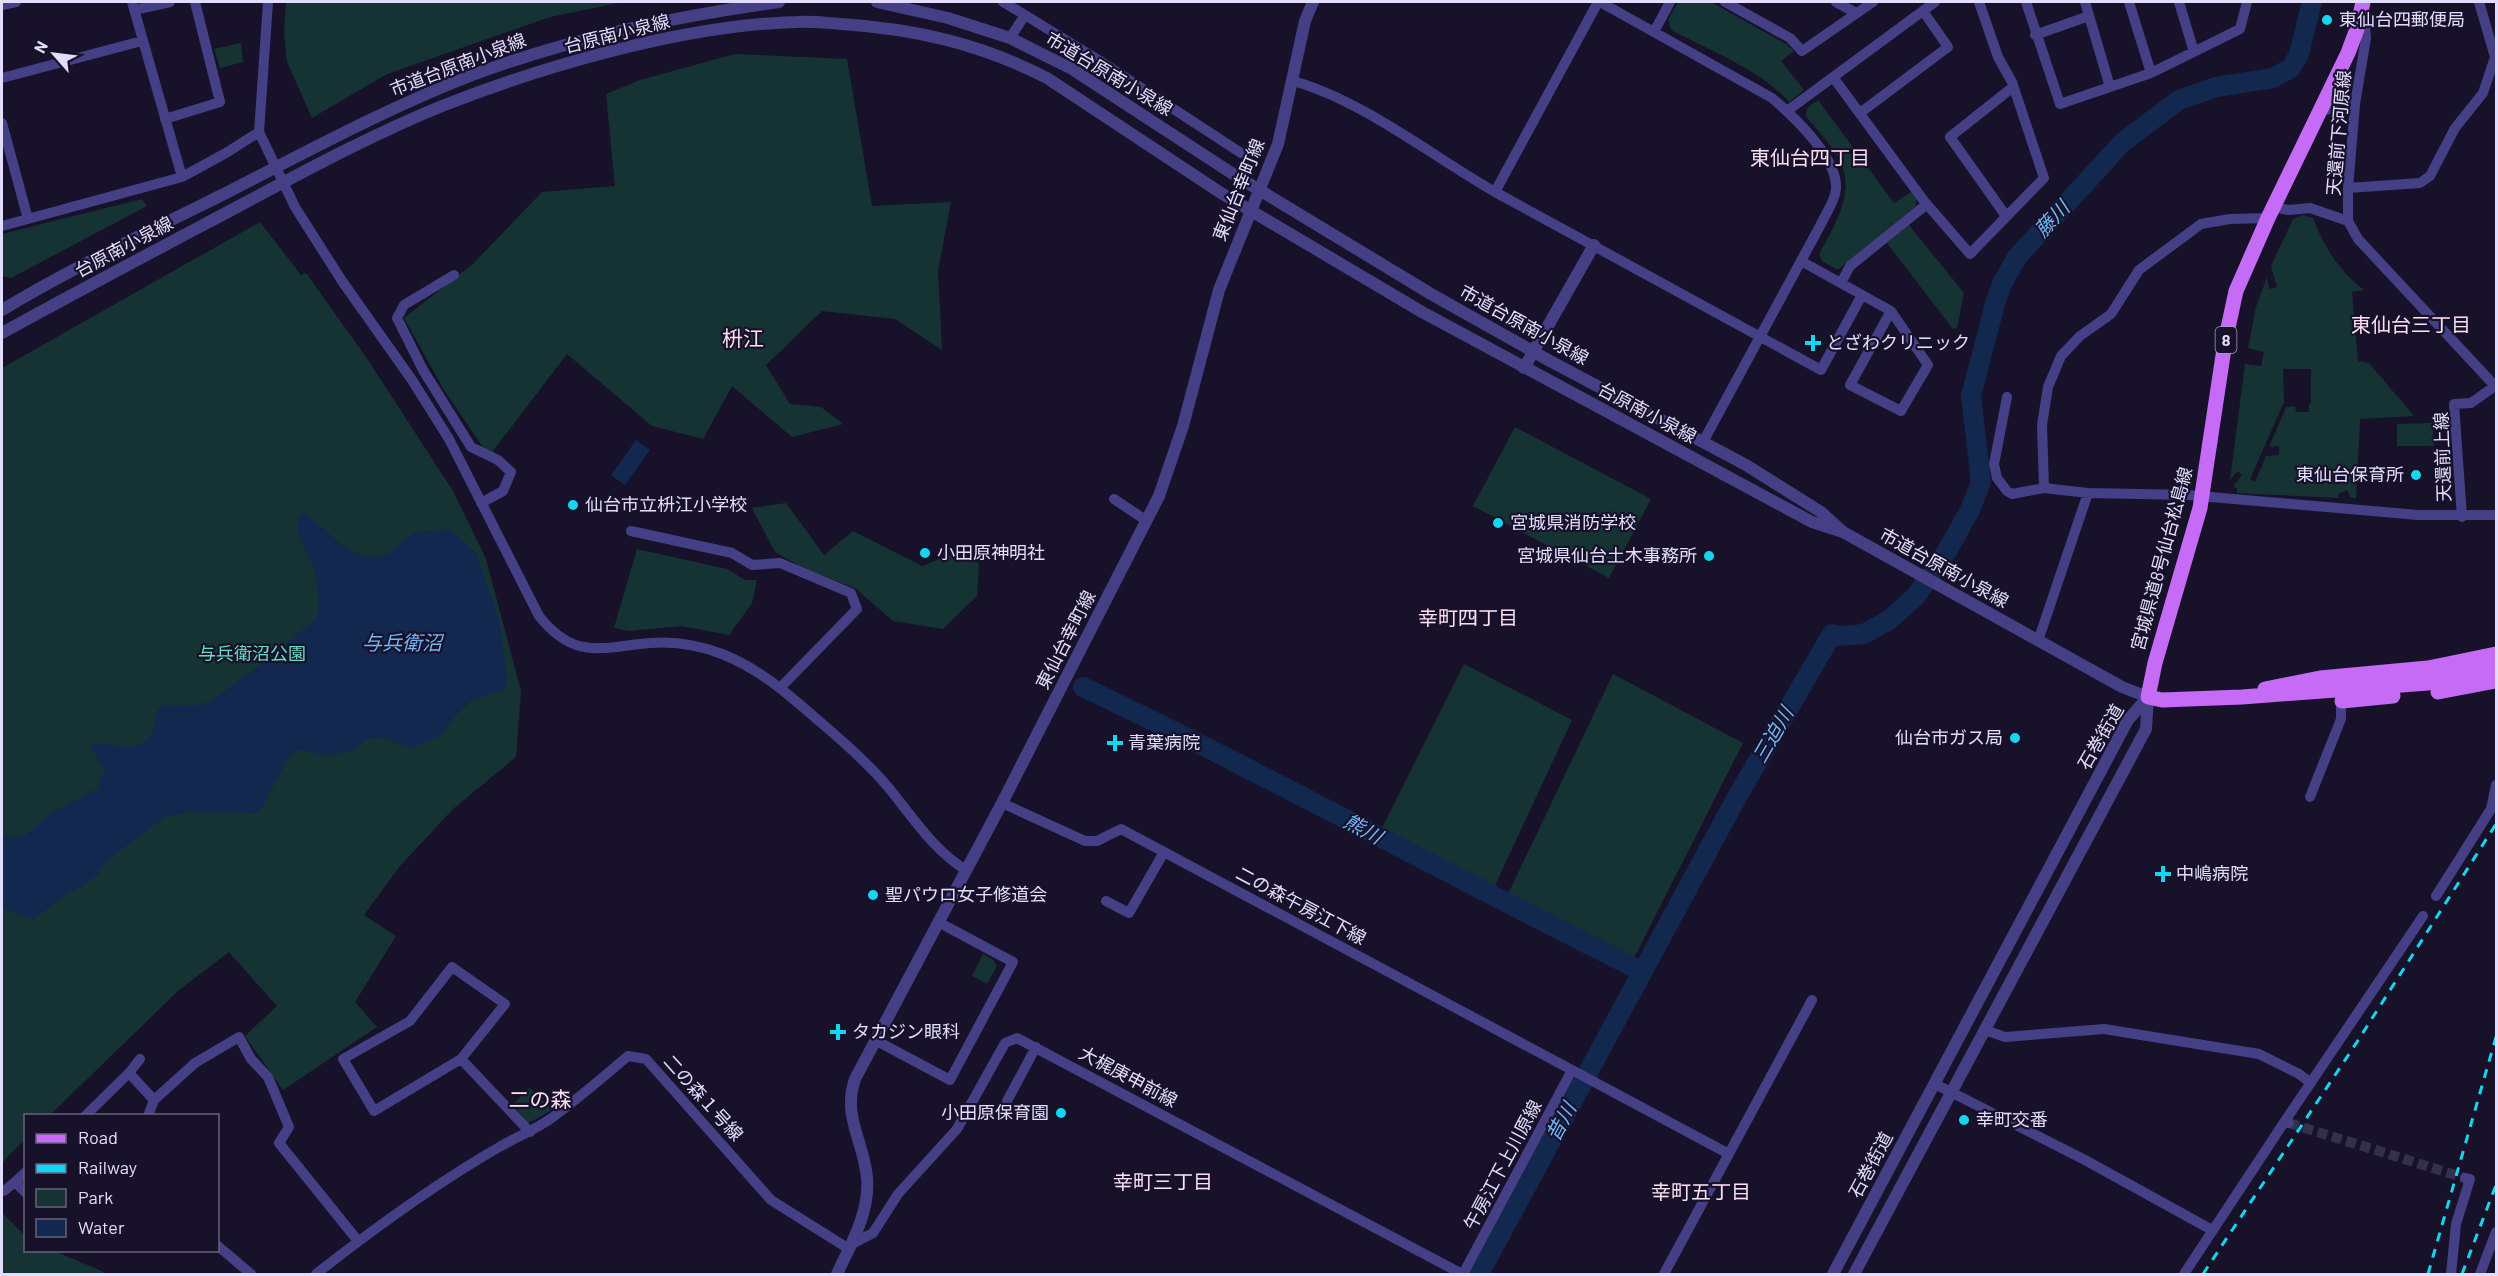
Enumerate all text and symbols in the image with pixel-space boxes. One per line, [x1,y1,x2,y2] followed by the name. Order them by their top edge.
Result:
[2339,8,2465,30] place label: 東仙台四郵便局
[562,9,672,57] street label: 台原南小泉線
[2320,13,2334,27] marker: 東仙台四郵便局
[24,24,84,84] north arrow
[1042,27,1177,120] street label: 市道台原南小泉線
[386,28,529,100] street label: 市道台原南小泉線
[29,38,51,56] text: N
[2322,69,2354,197] street label: 天還前下河原線
[1208,135,1269,244] street label: 東仙台幸町線
[1750,145,1870,169] district label: 東仙台四丁目
[2029,194,2075,241] water label: 藤川
[71,211,176,281] street label: 台原南小泉線
[1456,280,1593,369] street label: 市道台原南小泉線
[2351,312,2471,336] district label: 東仙台三丁目
[722,325,764,350] district label: 枡江
[2216,327,2236,353] road number: 8
[1826,331,1970,353] place label: とざわクリニック
[1804,334,1822,352] marker: とざわクリニック
[1595,377,1700,447] street label: 台原南小泉線
[2429,412,2455,502] street label: 天還前上線
[2296,463,2404,485] place label: 東仙台保育所
[2126,464,2196,653] street label: 宮城県道8号仙台松島線
[2409,468,2423,482] marker: 東仙台保育所
[585,493,747,515] place label: 仙台市立枡江小学校
[566,498,580,512] marker: 仙台市立枡江小学校
[1510,511,1636,533] place label: 宮城県消防学校
[1491,516,1505,530] marker: 宮城県消防学校
[1876,523,2013,612] street label: 市道台原南小泉線
[937,541,1045,563] place label: 小田原神明社
[1517,544,1697,566] place label: 宮城県仙台土木事務所
[918,546,932,560] marker: 小田原神明社
[1702,549,1716,563] marker: 宮城県仙台土木事務所
[1031,586,1099,693] street label: 東仙台幸町線
[1418,605,1518,629] district label: 幸町四丁目
[362,630,445,654] water label: 与兵衛沼
[198,642,306,664] park label: 与兵衛沼公園
[2073,700,2128,773] street label: 石巻街道
[1747,701,1799,766] water label: 三迫川
[1895,726,2003,748] place label: 仙台市ガス局
[1128,731,1200,753] place label: 青葉病院
[2008,731,2022,745] marker: 仙台市ガス局
[1106,734,1124,752] marker: 青葉病院
[1340,808,1389,849] water label: 熊川
[1233,862,1370,949] street label: 二の森午房江下線
[2176,862,2248,884] place label: 中嶋病院
[2154,865,2172,883] marker: 中嶋病院
[885,883,1047,905] place label: 聖パウロ女子修道会
[866,888,880,902] marker: 聖パウロ女子修道会
[852,1020,960,1042] place label: タカジン眼科
[829,1023,847,1041] marker: タカジン眼科
[1076,1041,1181,1111] street label: 大梶庚申前線
[659,1050,748,1145] street label: 二の森１号線
[509,1086,572,1111] district label: 二の森
[1459,1096,1546,1233] street label: 午房江下上川原線
[1540,1096,1581,1145] water label: 昔川
[941,1101,1049,1123] place label: 小田原保育園
[1054,1106,1068,1120] marker: 小田原保育園
[1976,1108,2048,1130] place label: 幸町交番
[1957,1113,1971,1127] marker: 幸町交番
[24,1114,219,1252] legend
[78,1126,118,1148] text: Road
[1844,1128,1897,1201] street label: 石巻街道
[78,1156,137,1178] text: Railway
[1113,1169,1213,1193] district label: 幸町三丁目
[1651,1179,1751,1203] district label: 幸町五丁目
[78,1186,113,1208] text: Park
[78,1216,125,1238] text: Water

